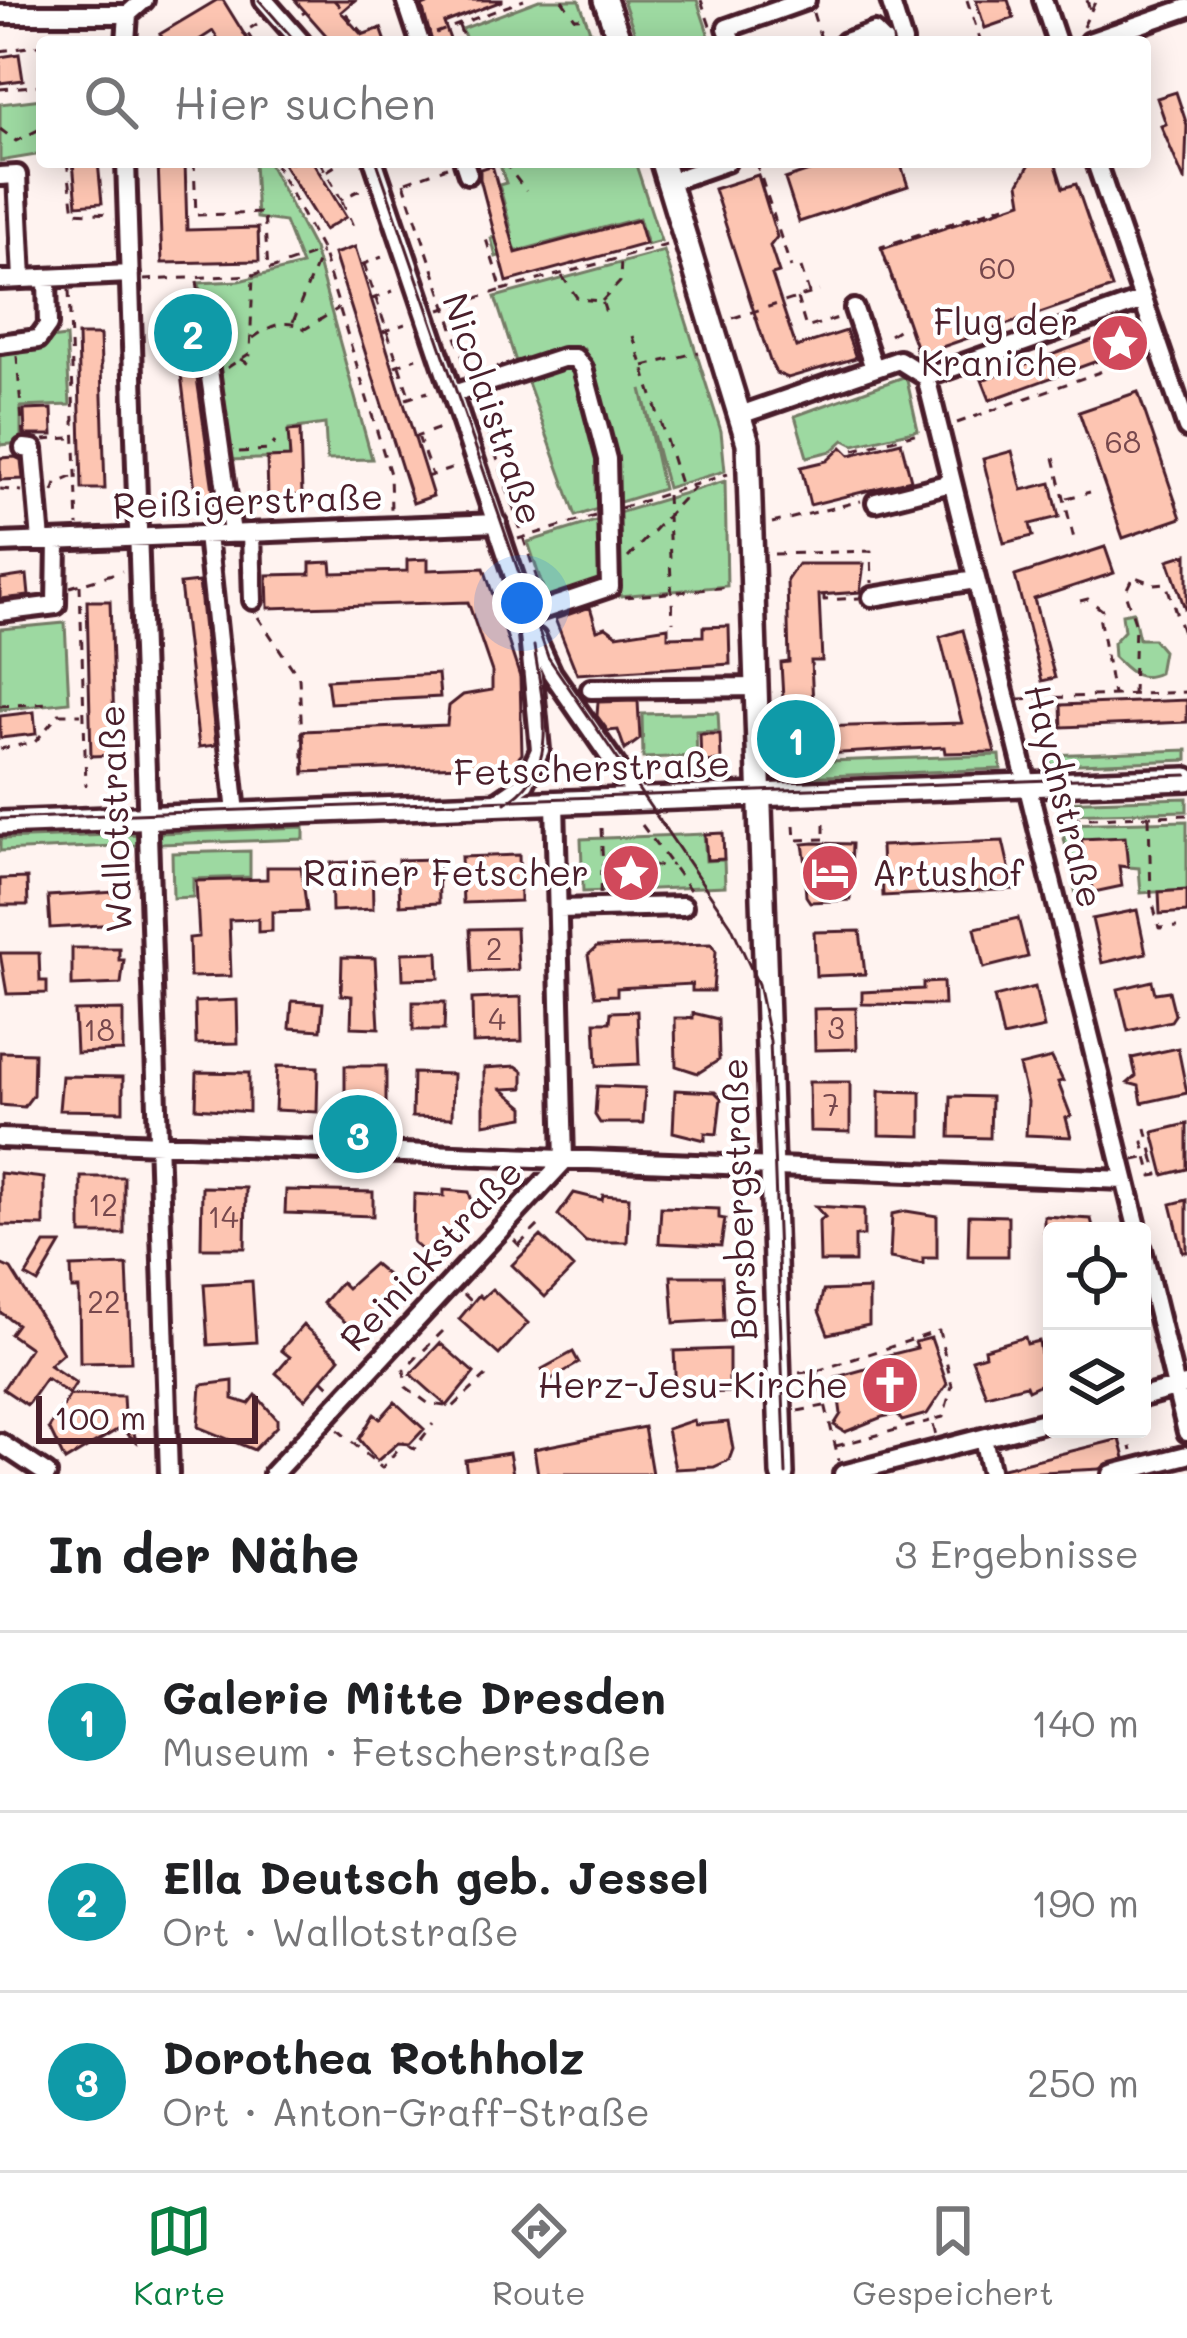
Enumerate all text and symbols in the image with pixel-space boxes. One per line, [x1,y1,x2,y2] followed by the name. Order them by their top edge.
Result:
[36,36,1151,168] search box
[78,69,144,135] icon: search
[174,73,436,131] text: Hier suchen
[979,247,1015,287] house number: 60
[433,287,556,530] street label: Nicolaistraße
[154,288,232,378] pin: 2
[921,297,1078,385] place label: Flug der Kraniche
[1089,312,1151,374] place icon: Flug der Kraniche
[1105,421,1141,461] house number: 68
[112,471,384,528] street label: Reißigerstraße
[492,573,552,633] your location
[1014,679,1116,912] street label: Haydnstraße
[757,694,835,784] pin: 1
[86,704,141,934] street label: Wallotstraße
[453,738,731,795] street label: Fetscherstraße
[600,842,662,904] place icon: Rainer Fetscher
[799,842,861,904] hotel icon: Artushof
[303,848,589,895] place label: Rainer Fetscher
[872,848,1025,895] place label: Artushof
[486,928,502,968] house number: 2
[488,998,506,1038] house number: 4
[827,1007,845,1047] house number: 3
[83,1009,115,1049] house number: 18
[709,1057,766,1341] street label: Borsbergstraße
[823,1084,839,1124] house number: 7
[319,1089,397,1179] pin: 3
[329,1148,531,1360] street label: Reinickstraße
[88,1184,118,1224] house number: 12
[207,1196,239,1236] house number: 14
[1043,1222,1151,1438] map controls
[1043,1222,1151,1330] button: locate
[87,1281,121,1321] house number: 22
[1043,1330,1151,1438] button: layers
[859,1354,921,1416] church icon: Herz-Jesu-Kirche
[538,1360,848,1407] place label: Herz-Jesu-Kirche
[36,1390,258,1443] scale bar
[54,1395,146,1438] text: 100 m
[48,1519,359,1586] text: In der Nähe
[895,1527,1139,1578] text: 3 Ergebnisse
[162,1667,666,1725] text: Galerie Mitte Dresden
[78,1696,96,1747] text: 1
[1031,1696,1139,1747] text: 140 m
[162,1725,651,1776] text: Museum · Fetscherstraße
[162,1847,709,1905] text: Ella Deutsch geb. Jessel
[76,1876,98,1927] text: 2
[1031,1876,1139,1927] text: 190 m
[162,1905,519,1956] text: Ort · Wallotstraße
[162,2027,585,2085] text: Dorothea Rothholz
[75,2056,99,2107] text: 3
[1027,2056,1139,2107] text: 250 m
[162,2085,650,2136] text: Ort · Anton-Graff-Straße
[133,2198,225,2313] tab: Karte
[492,2198,586,2313] tab: Route
[852,2198,1054,2313] tab: Gespeichert

